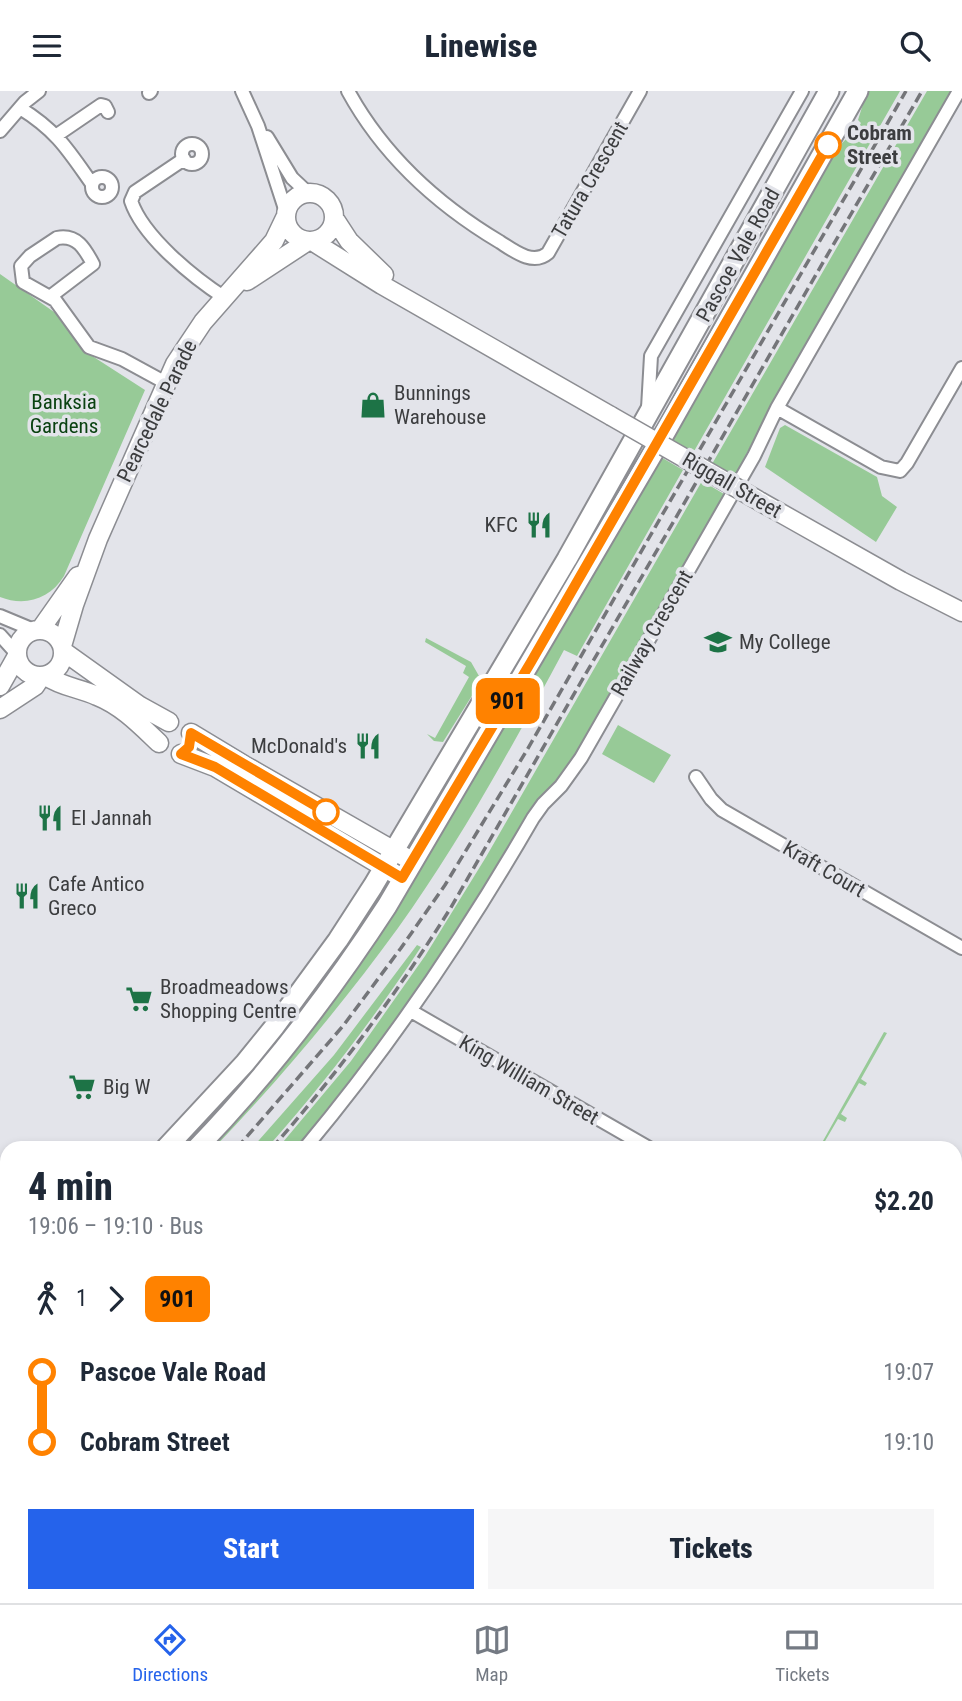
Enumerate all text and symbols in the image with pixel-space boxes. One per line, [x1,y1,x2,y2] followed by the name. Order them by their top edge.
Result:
[28,27,66,65] icon: menu
[425,27,537,65] text: Linewise
[896,27,934,65] icon: search
[547,117,633,243] street label: Tatura Crescent
[847,121,912,169] place label: Cobram Street
[815,132,841,158] marker: Cobram Street
[691,184,785,326] street label: Pascoe Vale Road
[112,336,202,486] street label: Pearcedale Parade
[394,381,486,429] place label: Bunnings Warehouse
[30,390,98,438] park label: Banksia Gardens
[358,390,388,420] shop icon: Bunnings Warehouse
[678,447,786,523] street label: Riggall Street
[524,510,554,540] restaurant icon: KFC
[485,513,518,537] place label: KFC
[606,566,698,700] street label: Railway Crescent
[703,627,733,657] school or university icon: My College
[739,630,831,654] place label: My College
[468,678,548,724] line badge: 901
[490,687,526,715] text: 901
[353,731,383,761] restaurant icon: McDonald's
[251,734,347,758] place label: McDonald's
[313,799,339,825] unlabelled marker
[35,803,65,833] restaurant icon: El Jannah
[71,806,152,830] place label: El Jannah
[779,836,869,902] street label: Kraft Court
[48,872,145,920] place label: Cafe Antico Greco
[12,881,42,911] restaurant icon: Cafe Antico Greco
[160,975,297,1023] place label: Broadmeadows Shopping Centre
[124,984,154,1014] supermarket icon: Broadmeadows Shopping Centre
[455,1030,603,1130] street label: King William Street
[67,1072,97,1102] supermarket icon: Big W
[103,1075,150,1099] place label: Big W
[28,1165,113,1209] text: 4 min
[874,1186,934,1216] text: $2.20
[28,1213,204,1240] text: 19:06 – 19:10 · Bus
[28,1280,66,1318] icon: walk
[97,1280,135,1318] icon: forward
[76,1285,87,1312] text: 1
[159,1285,196,1313] text: 901
[80,1357,266,1387] text: Pascoe Vale Road
[883,1359,934,1386] text: 19:07
[80,1427,230,1457] text: Cobram Street
[883,1429,934,1456] text: 19:10
[28,1509,474,1589] button: Start
[488,1509,934,1589] button: Tickets
[132,1621,208,1686] tab: Directions
[473,1621,511,1686] tab: Map
[775,1621,830,1686] tab: Tickets

